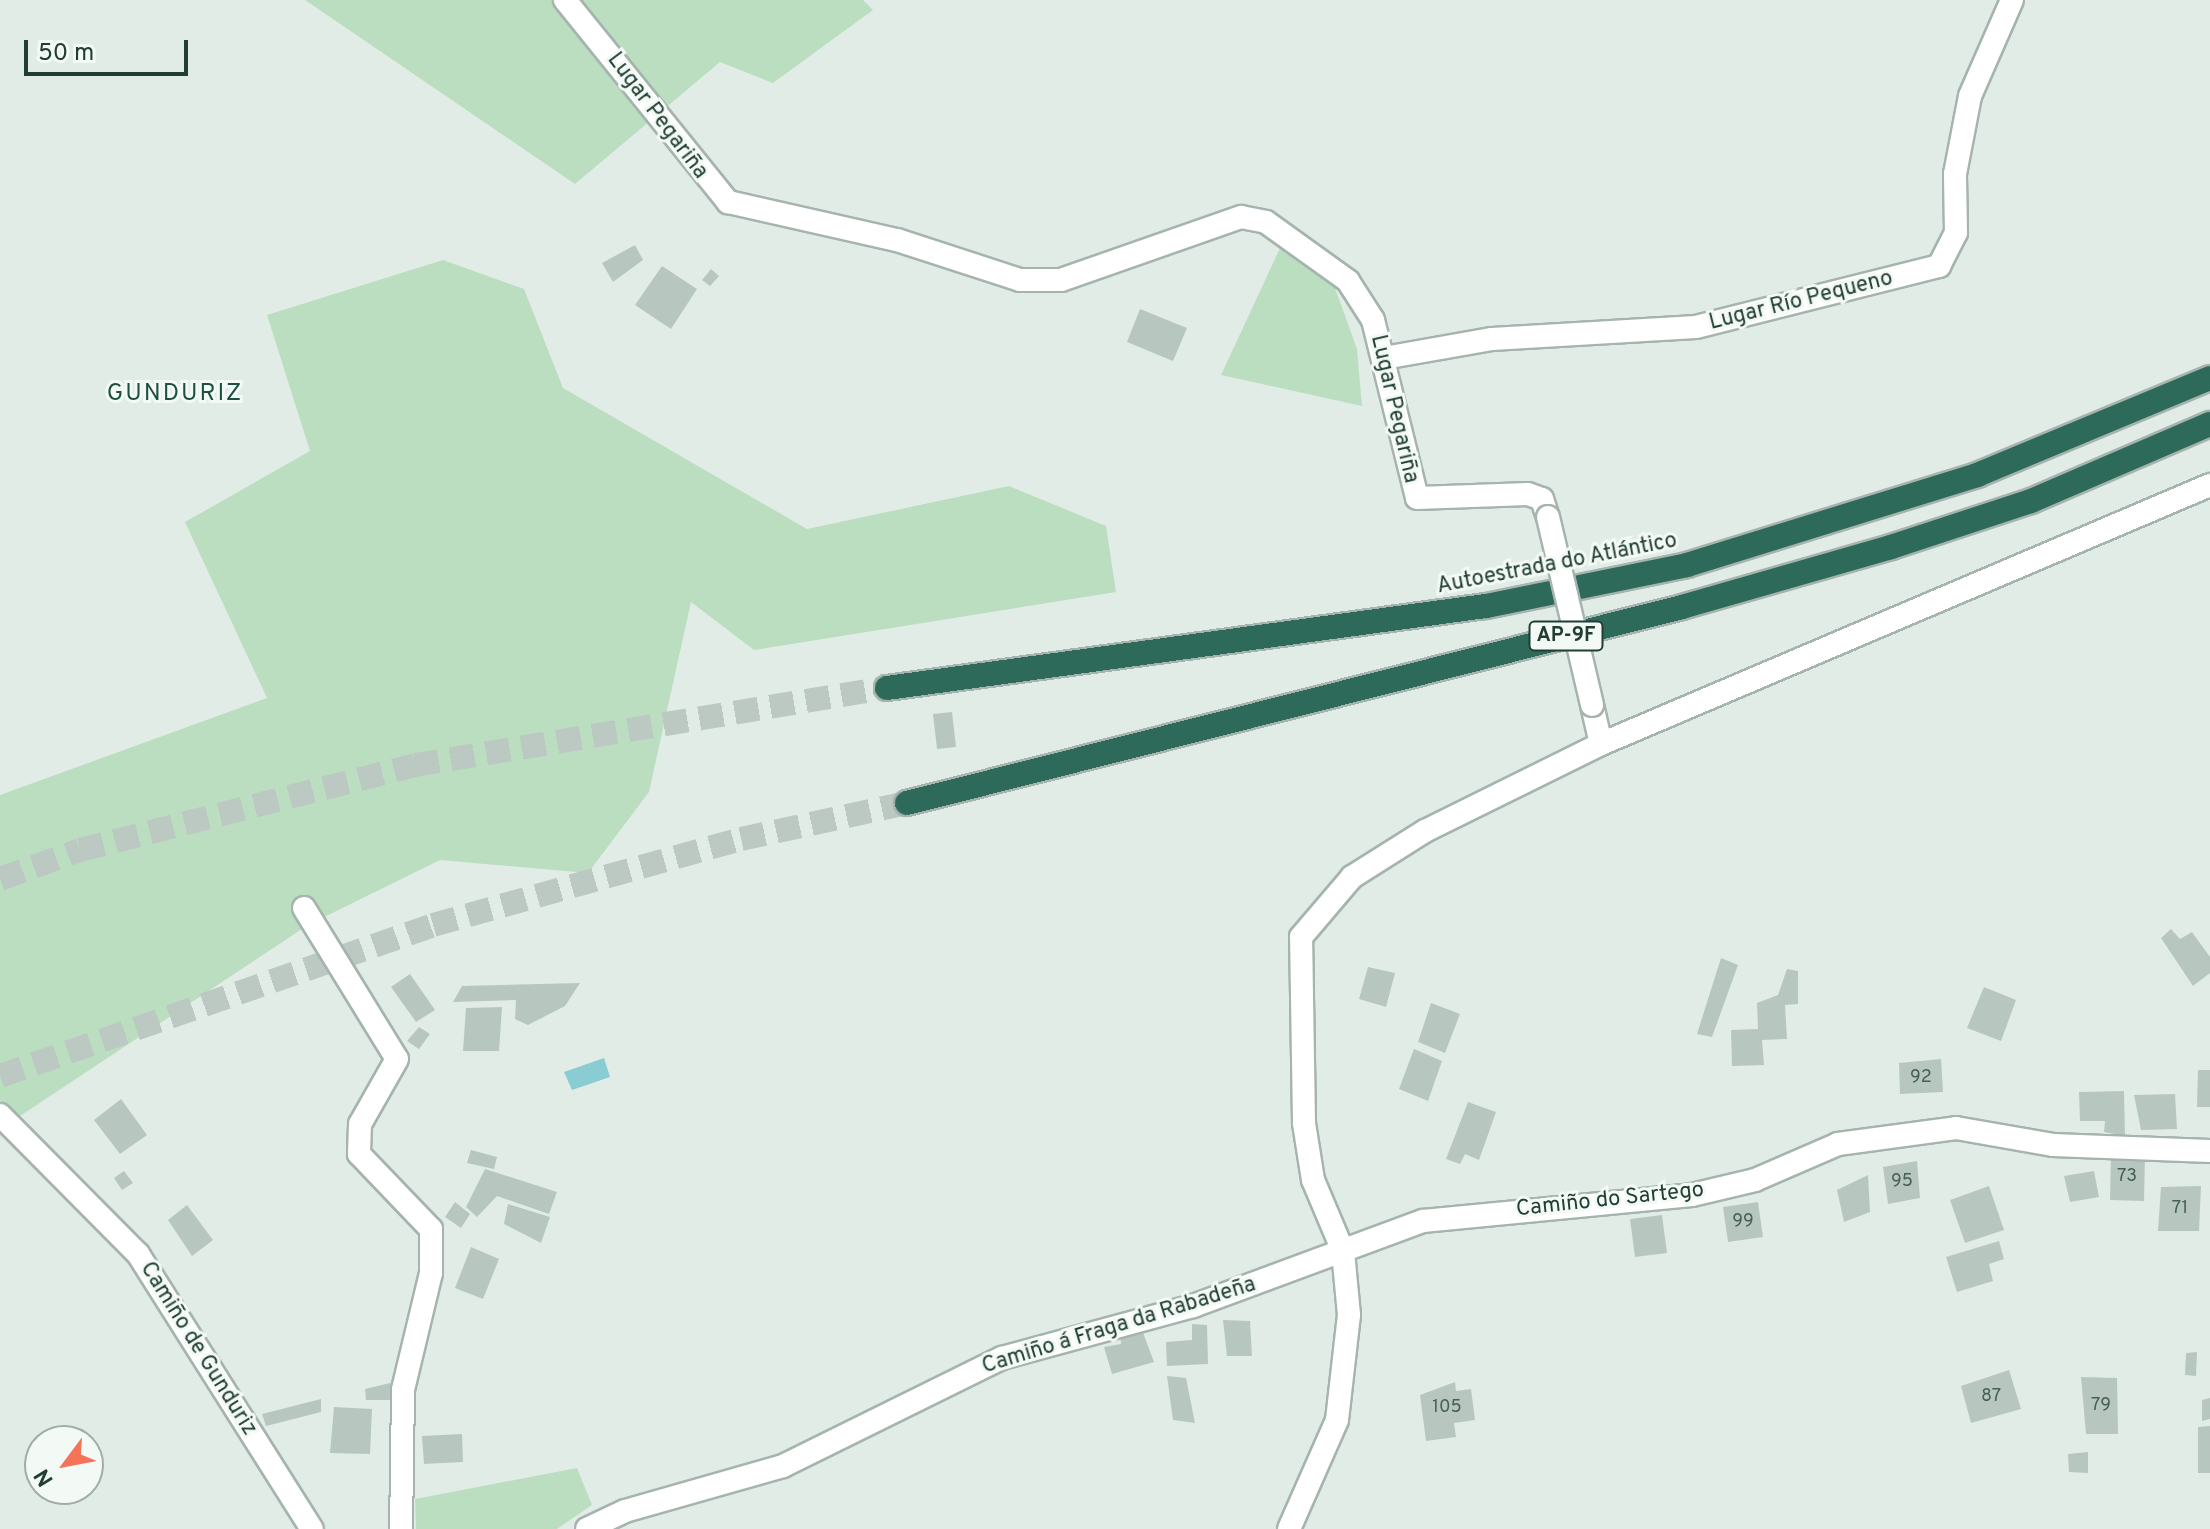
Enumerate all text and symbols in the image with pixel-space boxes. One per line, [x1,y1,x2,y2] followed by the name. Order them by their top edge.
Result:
[28,24,192,74] scale bar
[38,39,94,69] text: 50 m
[601,48,713,184] street label: Lugar Pegariña
[1706,265,1896,337] street label: Lugar Río Pequeno
[1364,332,1424,486] street label: Lugar Pegariña
[107,381,243,409] district label: GUNDURIZ
[1434,528,1680,600] street label: Autoestrada do Atlántico
[1528,620,1604,652] road number: AP-9F
[1910,1067,1932,1089] house number: 92
[2117,1166,2137,1188] house number: 73
[1891,1171,1913,1193] house number: 95
[1515,1177,1705,1223] street label: Camiño do Sartego
[2172,1198,2188,1220] house number: 71
[1732,1211,1754,1233] house number: 99
[134,1257,262,1441] street label: Camiño de Gunduriz
[979,1272,1259,1380] street label: Camiño á Fraga da Rabadeña
[1981,1386,2001,1408] house number: 87
[2091,1395,2111,1417] house number: 79
[1432,1397,1462,1419] house number: 105
[24,1425,104,1505] north arrow
[29,1463,61,1491] text: N

